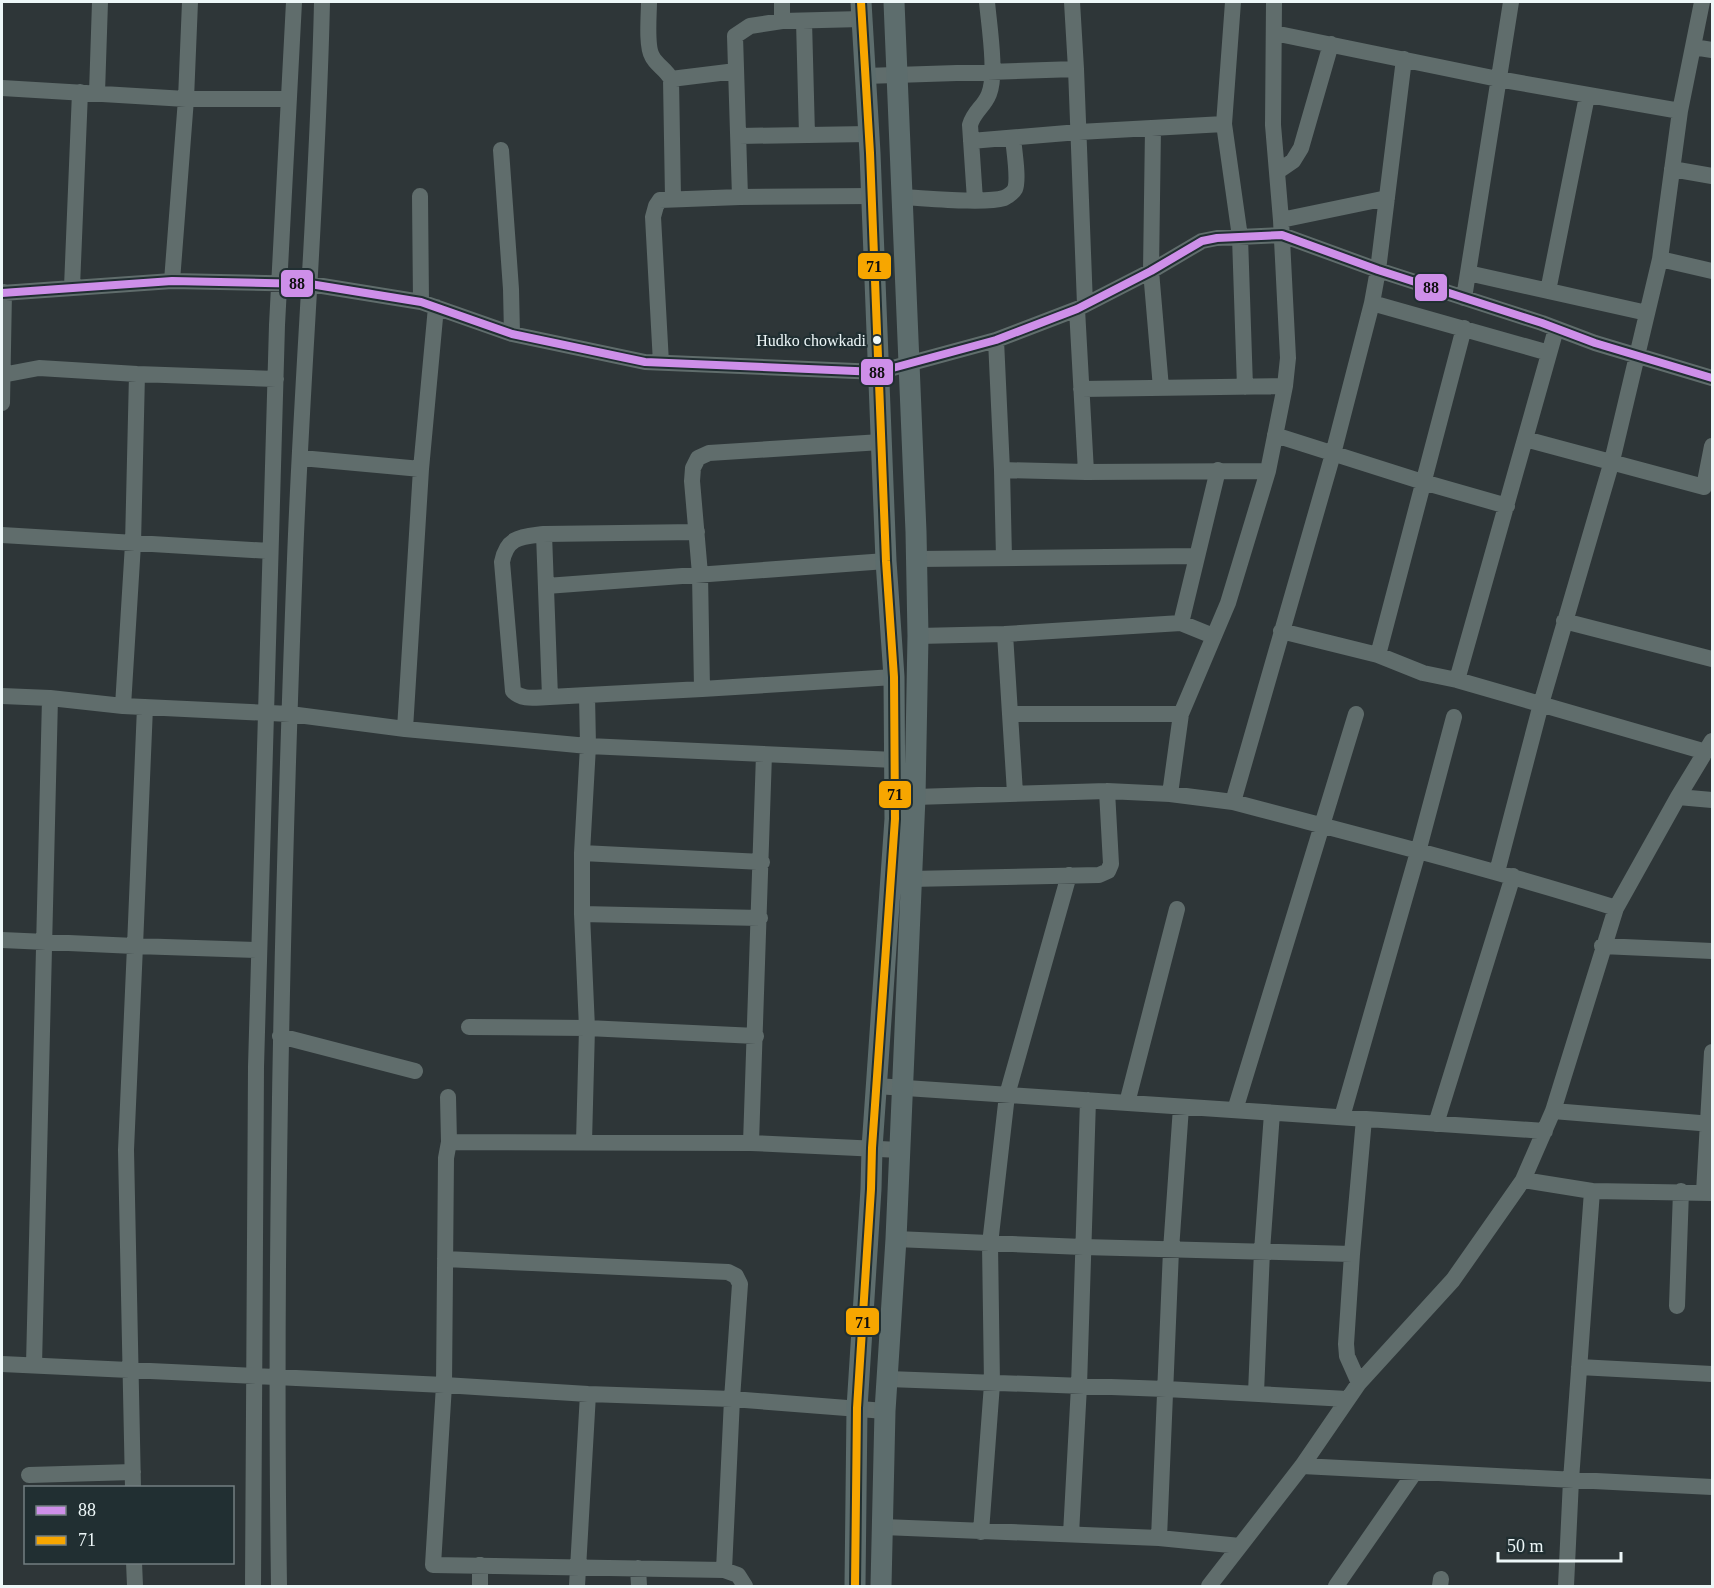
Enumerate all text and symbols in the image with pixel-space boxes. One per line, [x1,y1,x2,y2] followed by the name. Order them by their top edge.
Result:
[857,252,892,280] line badge: 71
[866,258,882,275] text: 71
[280,269,314,298] line badge: 88
[1414,273,1448,302] line badge: 88
[289,275,305,292] text: 88
[1423,279,1439,296] text: 88
[756,332,867,349] place label: Hudko chowkadi
[871,334,883,346] marker: Hudko chowkadi
[860,358,894,386] line badge: 88
[869,364,885,381] text: 88
[878,780,912,809] line badge: 71
[887,786,903,803] text: 71
[845,1307,880,1336] line badge: 71
[855,1314,871,1331] text: 71
[24,1486,234,1564] legend
[78,1500,96,1520] text: 88
[1498,1525,1621,1563] scale bar
[78,1530,96,1550] text: 71
[1507,1536,1544,1556] text: 50 m

